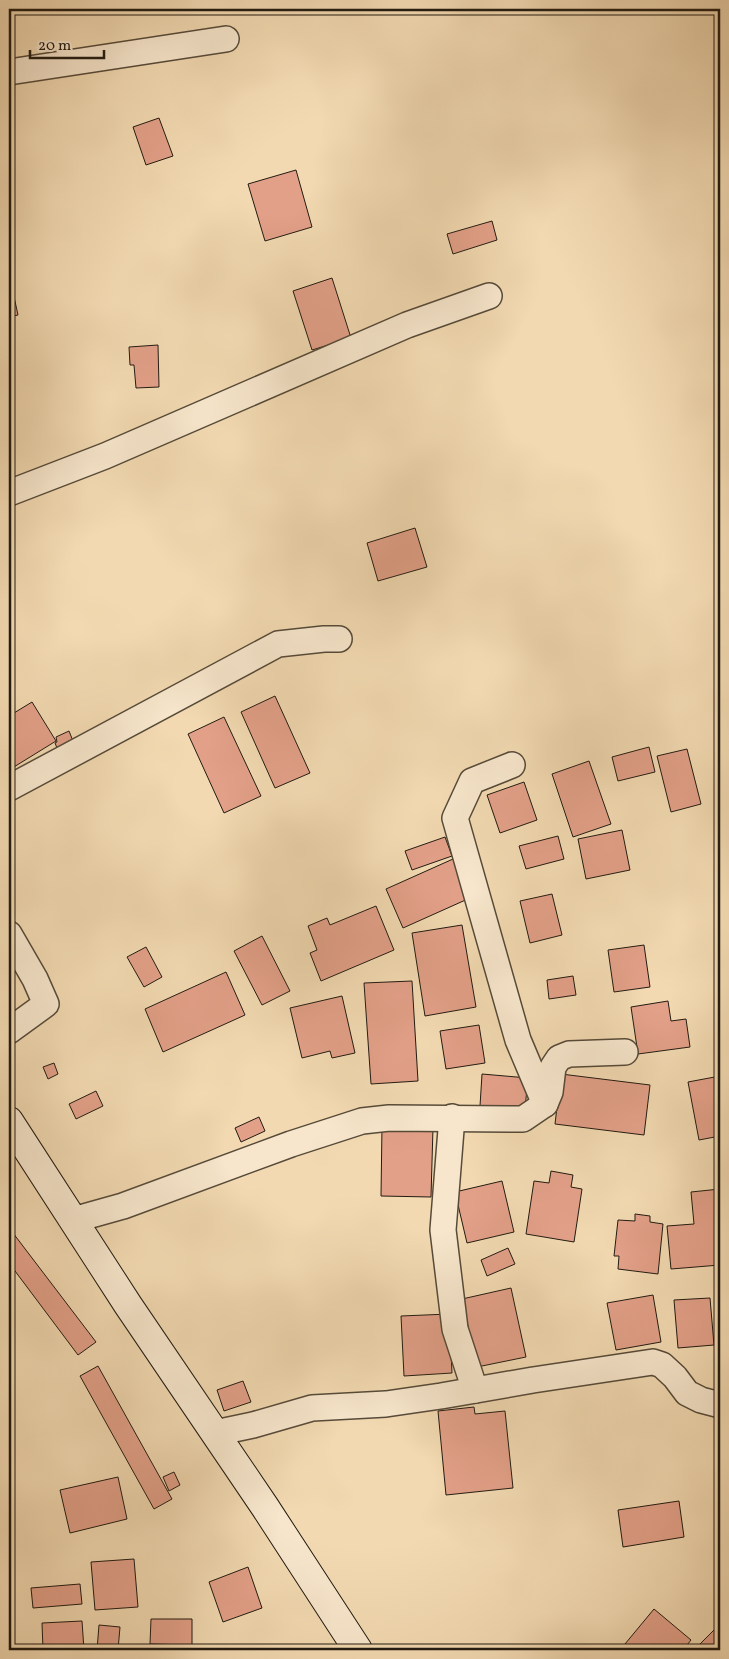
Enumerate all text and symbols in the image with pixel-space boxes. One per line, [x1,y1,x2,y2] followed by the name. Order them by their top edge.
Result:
[30,28,104,60] scale bar
[38,36,71,57] text: 20 m

